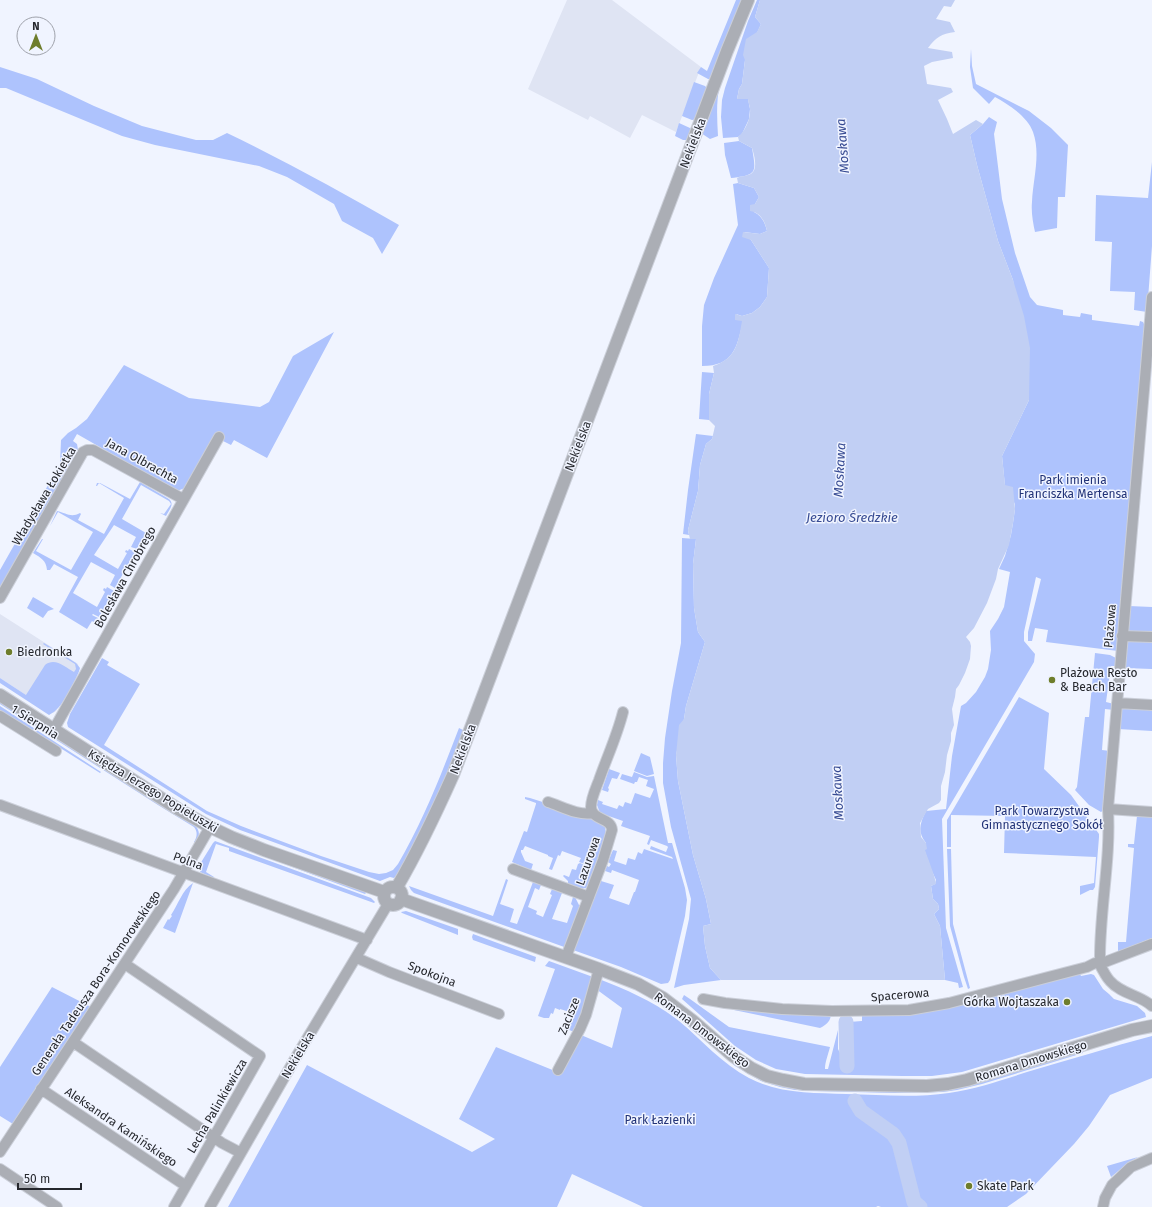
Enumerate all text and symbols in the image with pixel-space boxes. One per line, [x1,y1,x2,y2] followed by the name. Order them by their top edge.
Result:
[16,16,56,56] north arrow
[32,20,40,33] text: N
[677,116,709,170] street label: Nekielska
[833,118,852,174] water label: Moskawa
[562,419,594,473] street label: Nekielska
[104,435,180,487] street label: Jana Olbrachta
[831,442,848,498] water label: Moskawa
[9,444,79,548] street label: Władysława Łokietka
[1018,473,1128,501] park label: Park imienia Franciszka Mertensa
[805,510,898,525] water label: Jezioro Średzkie
[91,524,159,630] street label: Bolesława Chrobrego
[1101,603,1119,649] street label: Plażowa
[17,645,72,659] place label: Biedronka
[4,647,14,657] marker: Biedronka
[1060,666,1138,694] place label: Plażowa Resto & Beach Bar
[1047,675,1057,685] marker: Plażowa Resto & Beach Bar
[9,702,61,742] street label: 1 Sierpnia
[447,722,479,776] street label: Nekielska
[86,747,220,835] street label: Księdza Jerzego Popiełuszki
[829,765,846,821] water label: Moskawa
[981,804,1103,832] park label: Park Towarzystwa Gimnastycznego Sokół
[573,835,603,887] street label: Lazurowa
[171,849,205,873] street label: Polna
[29,888,163,1078] street label: Generała Tadeusza Bora-Komorowskiego
[406,958,458,990] street label: Spokojna
[870,985,930,1005] street label: Spacerowa
[651,990,753,1070] street label: Romana Dmowskiego
[555,995,583,1037] street label: Zacisze
[964,995,1059,1009] place label: Górka Wojtaszaka
[1062,997,1072,1007] marker: Górka Wojtaszaka
[279,1029,317,1081] street label: Nekielska
[973,1037,1089,1085] street label: Romana Dmowskiego
[184,1056,250,1156] street label: Lecha Palinkiewicza
[62,1084,180,1170] street label: Aleksandra Kamińskiego
[624,1113,696,1127] park label: Park Łazienki
[18,1165,81,1191] scale bar
[24,1172,50,1186] text: 50 m
[977,1179,1034,1193] place label: Skate Park
[964,1181,974,1191] marker: Skate Park

